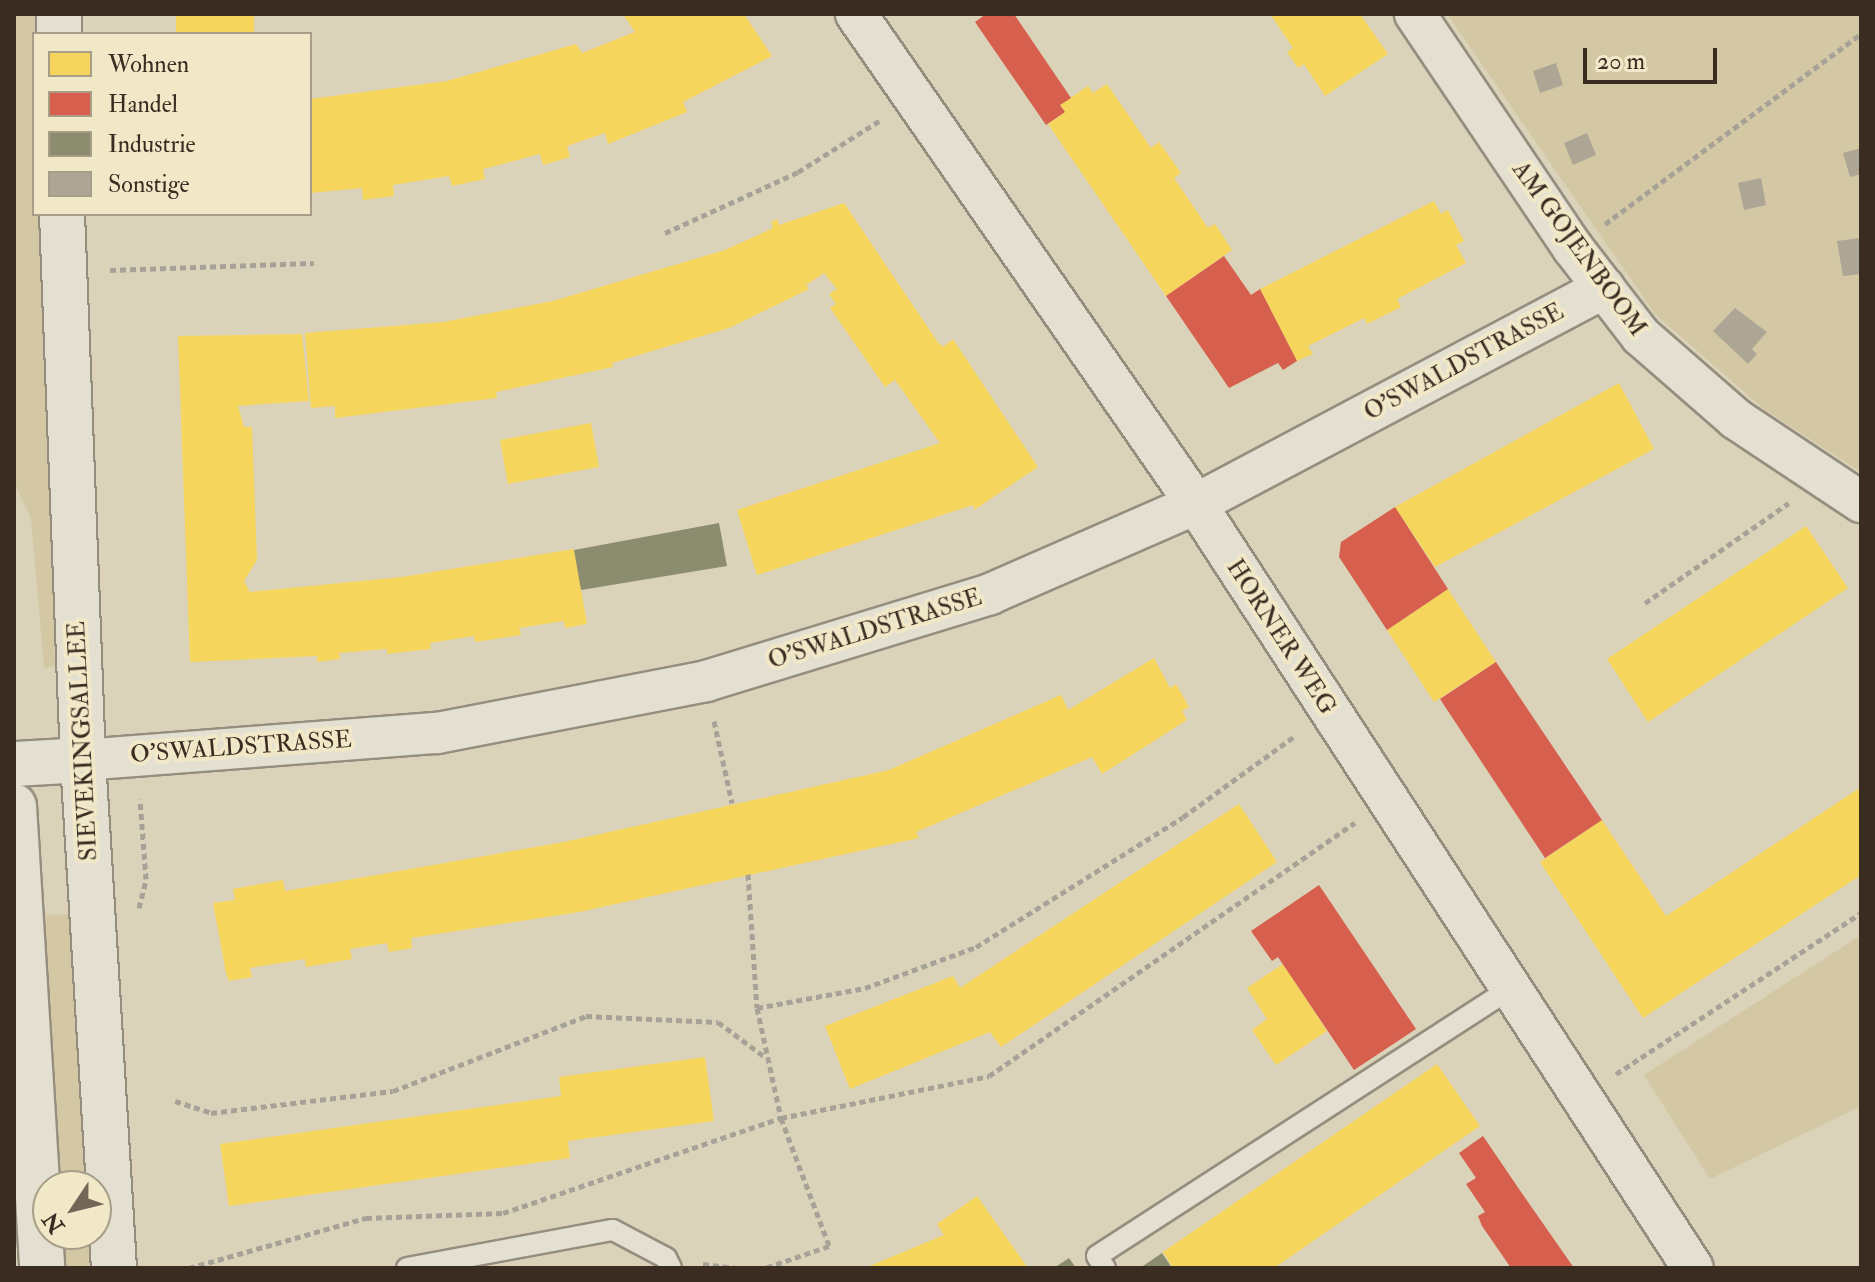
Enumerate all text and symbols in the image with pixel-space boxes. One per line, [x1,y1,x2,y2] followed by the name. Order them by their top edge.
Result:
[32,32,312,216] legend
[1587,32,1721,82] scale bar
[1597,46,1645,77] text: 20 m
[108,49,189,80] text: Wohnen
[108,89,178,120] text: Handel
[108,129,196,160] text: Industrie
[1506,156,1652,342] street label: AM GOJENBOOM
[108,169,190,200] text: Sonstige
[1359,297,1569,427] street label: O'SWALDSTRASSE
[1220,554,1342,720] street label: HORNER WEG
[765,583,985,675] street label: O'SWALDSTRASSE
[62,620,104,862] street label: SIEVEKINGSALLEE
[129,725,353,769] street label: O'SWALDSTRASSE
[32,1170,112,1250] north arrow
[37,1207,71,1239] text: N

